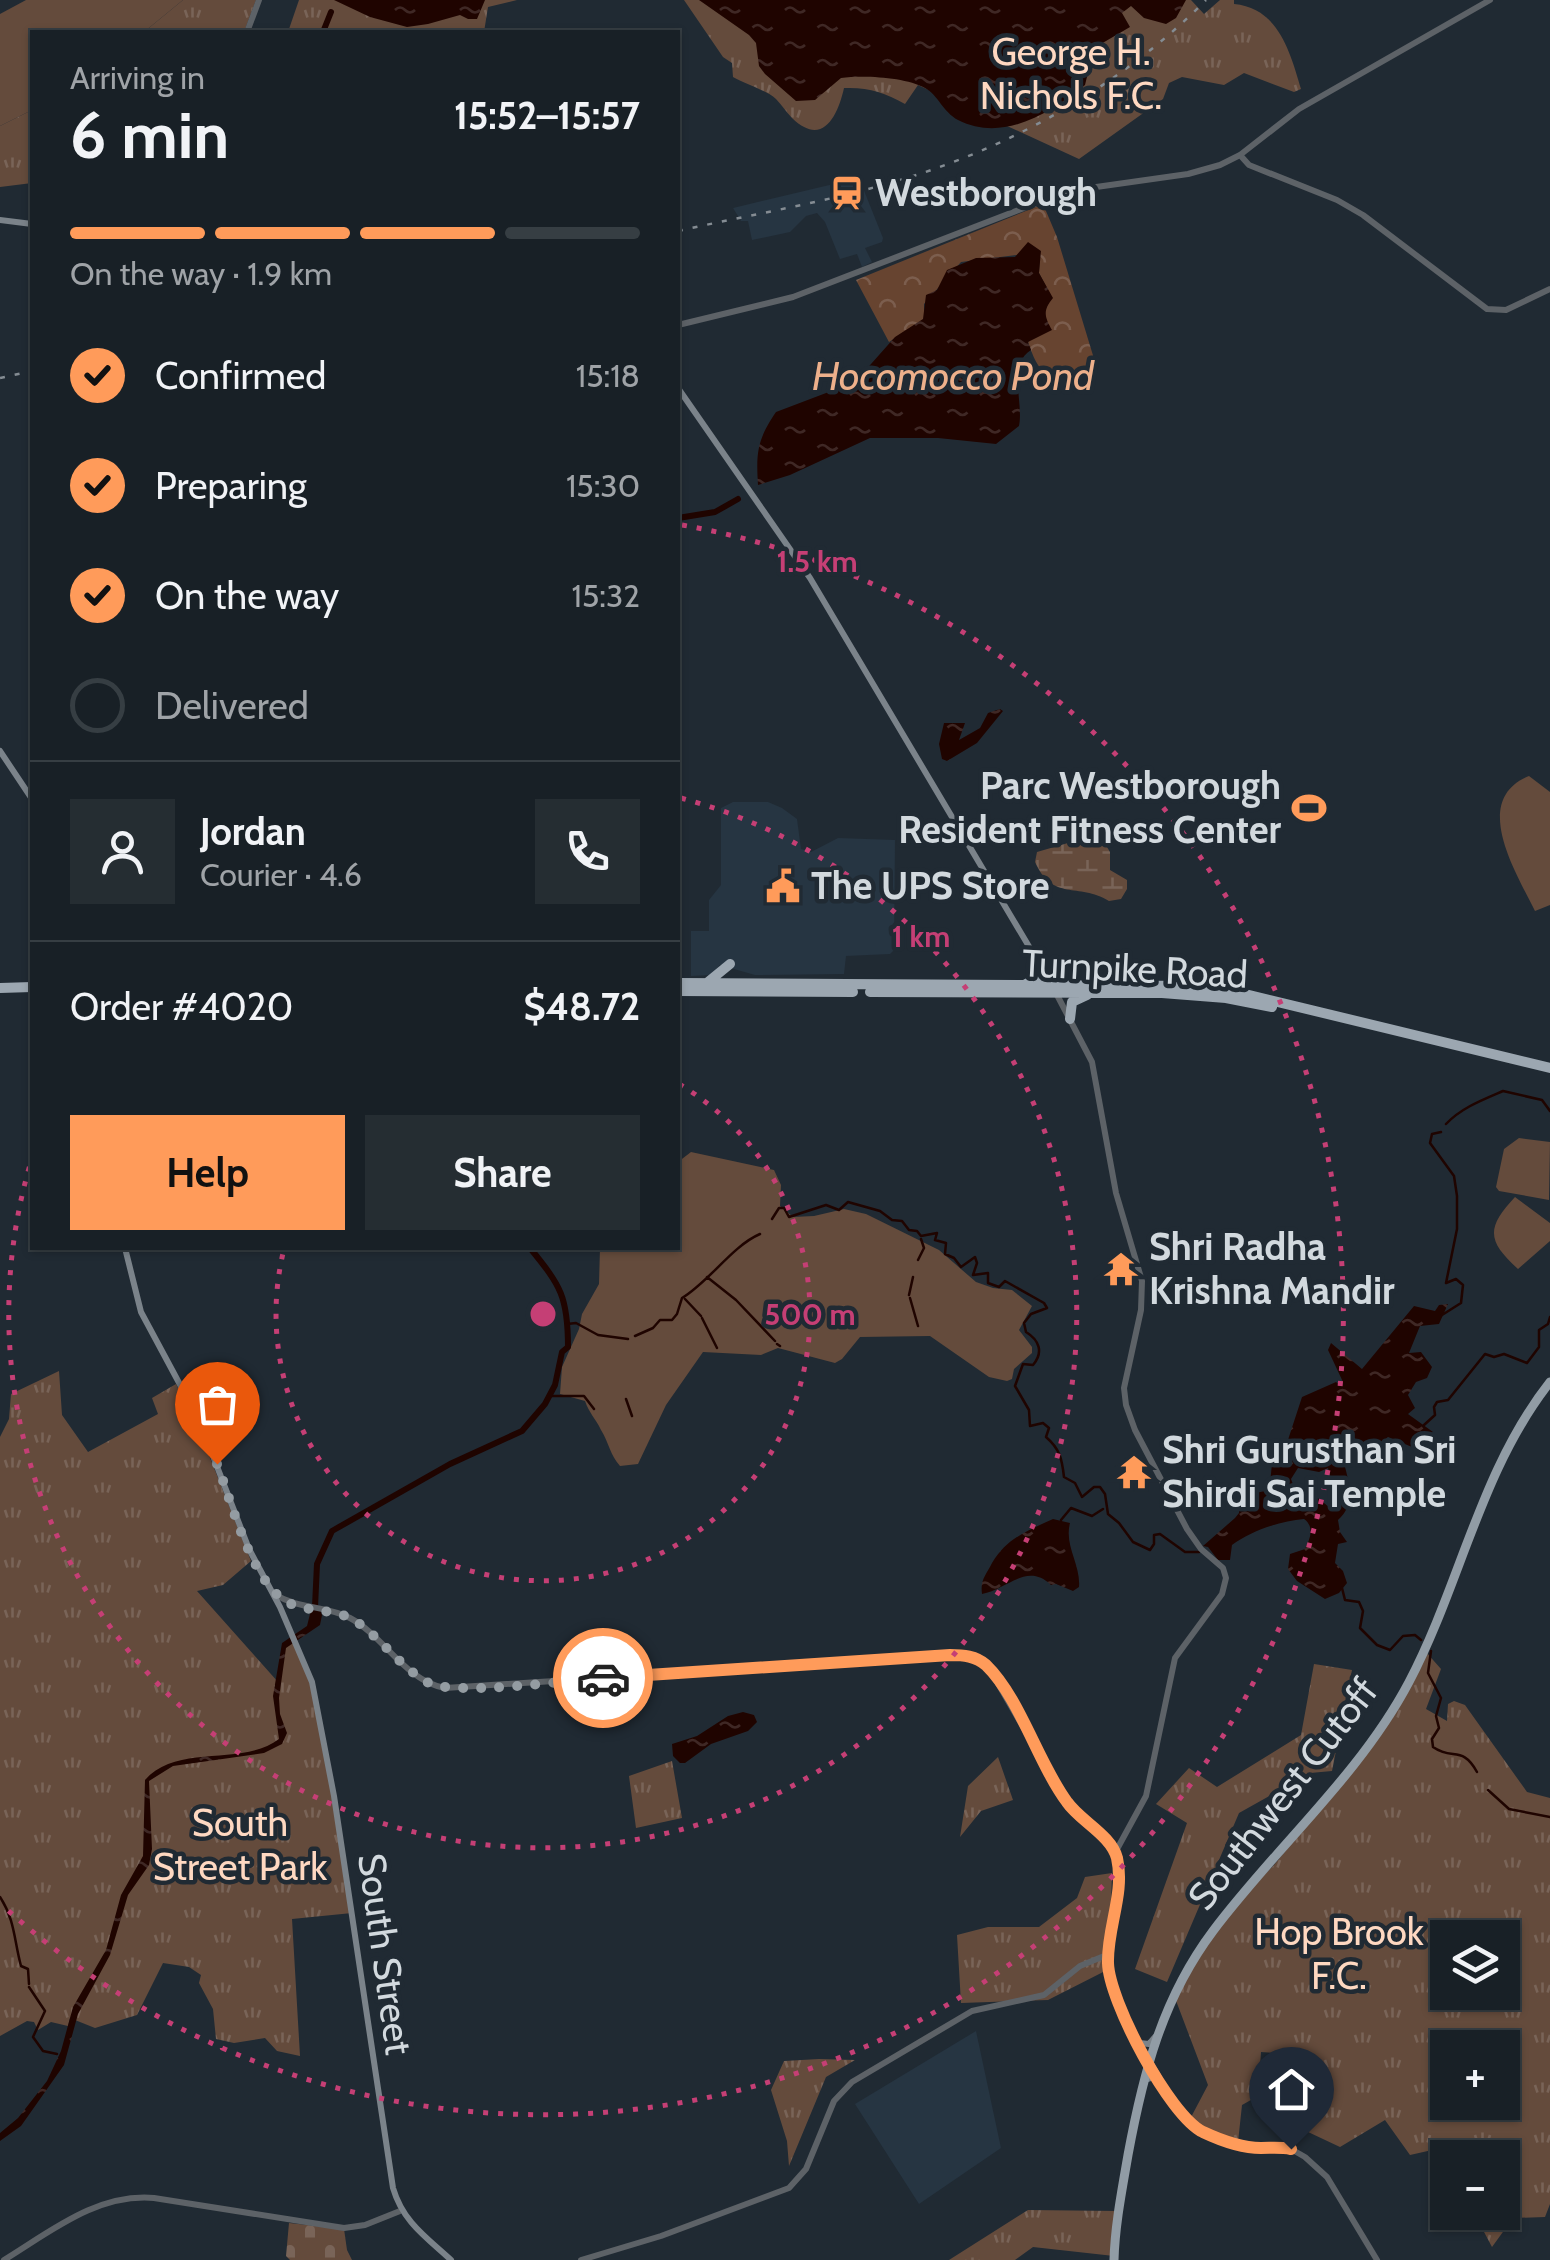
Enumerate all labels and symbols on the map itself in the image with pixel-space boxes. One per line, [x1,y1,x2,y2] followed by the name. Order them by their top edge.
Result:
[980,28,1162,119] park label: George H. Nichols F.C.
[875,169,1097,216] place label: Westborough
[828,174,866,212] station icon: Westborough
[812,351,1095,400] water label: Hocomocco Pond
[776,543,858,580] text: 1.5 km
[898,762,1281,853] place label: Parc Westborough Resident Fitness Center
[1290,789,1328,827] sports icon: Parc Westborough Resident Fitness Center
[811,862,1050,909] place label: The UPS Store
[764,867,802,905] public building icon: The UPS Store
[892,918,950,955] text: 1 km
[1021,939,1249,998] street label: Turnpike Road
[1149,1223,1395,1314] place label: Shri Radha Krishna Mandir
[1102,1250,1140,1288] temple icon: Shri Radha Krishna Mandir
[525,1296,561,1332] centre of rings
[764,1296,856,1333] text: 500 m
[175,1362,260,1465] pin
[1162,1426,1456,1517] place label: Shri Gurusthan Sri Shirdi Sai Temple
[1115,1453,1153,1491] temple icon: Shri Gurusthan Sri Shirdi Sai Temple
[553,1628,653,1728] courier
[1178,1668,1388,1919] street label: Southwest Cutoff
[153,1799,327,1890] park label: South Street Park
[348,1850,423,2058] street label: South Street
[1254,1908,1424,1999] park label: Hop Brook F.C.
[1249,2047,1334,2150] pin

